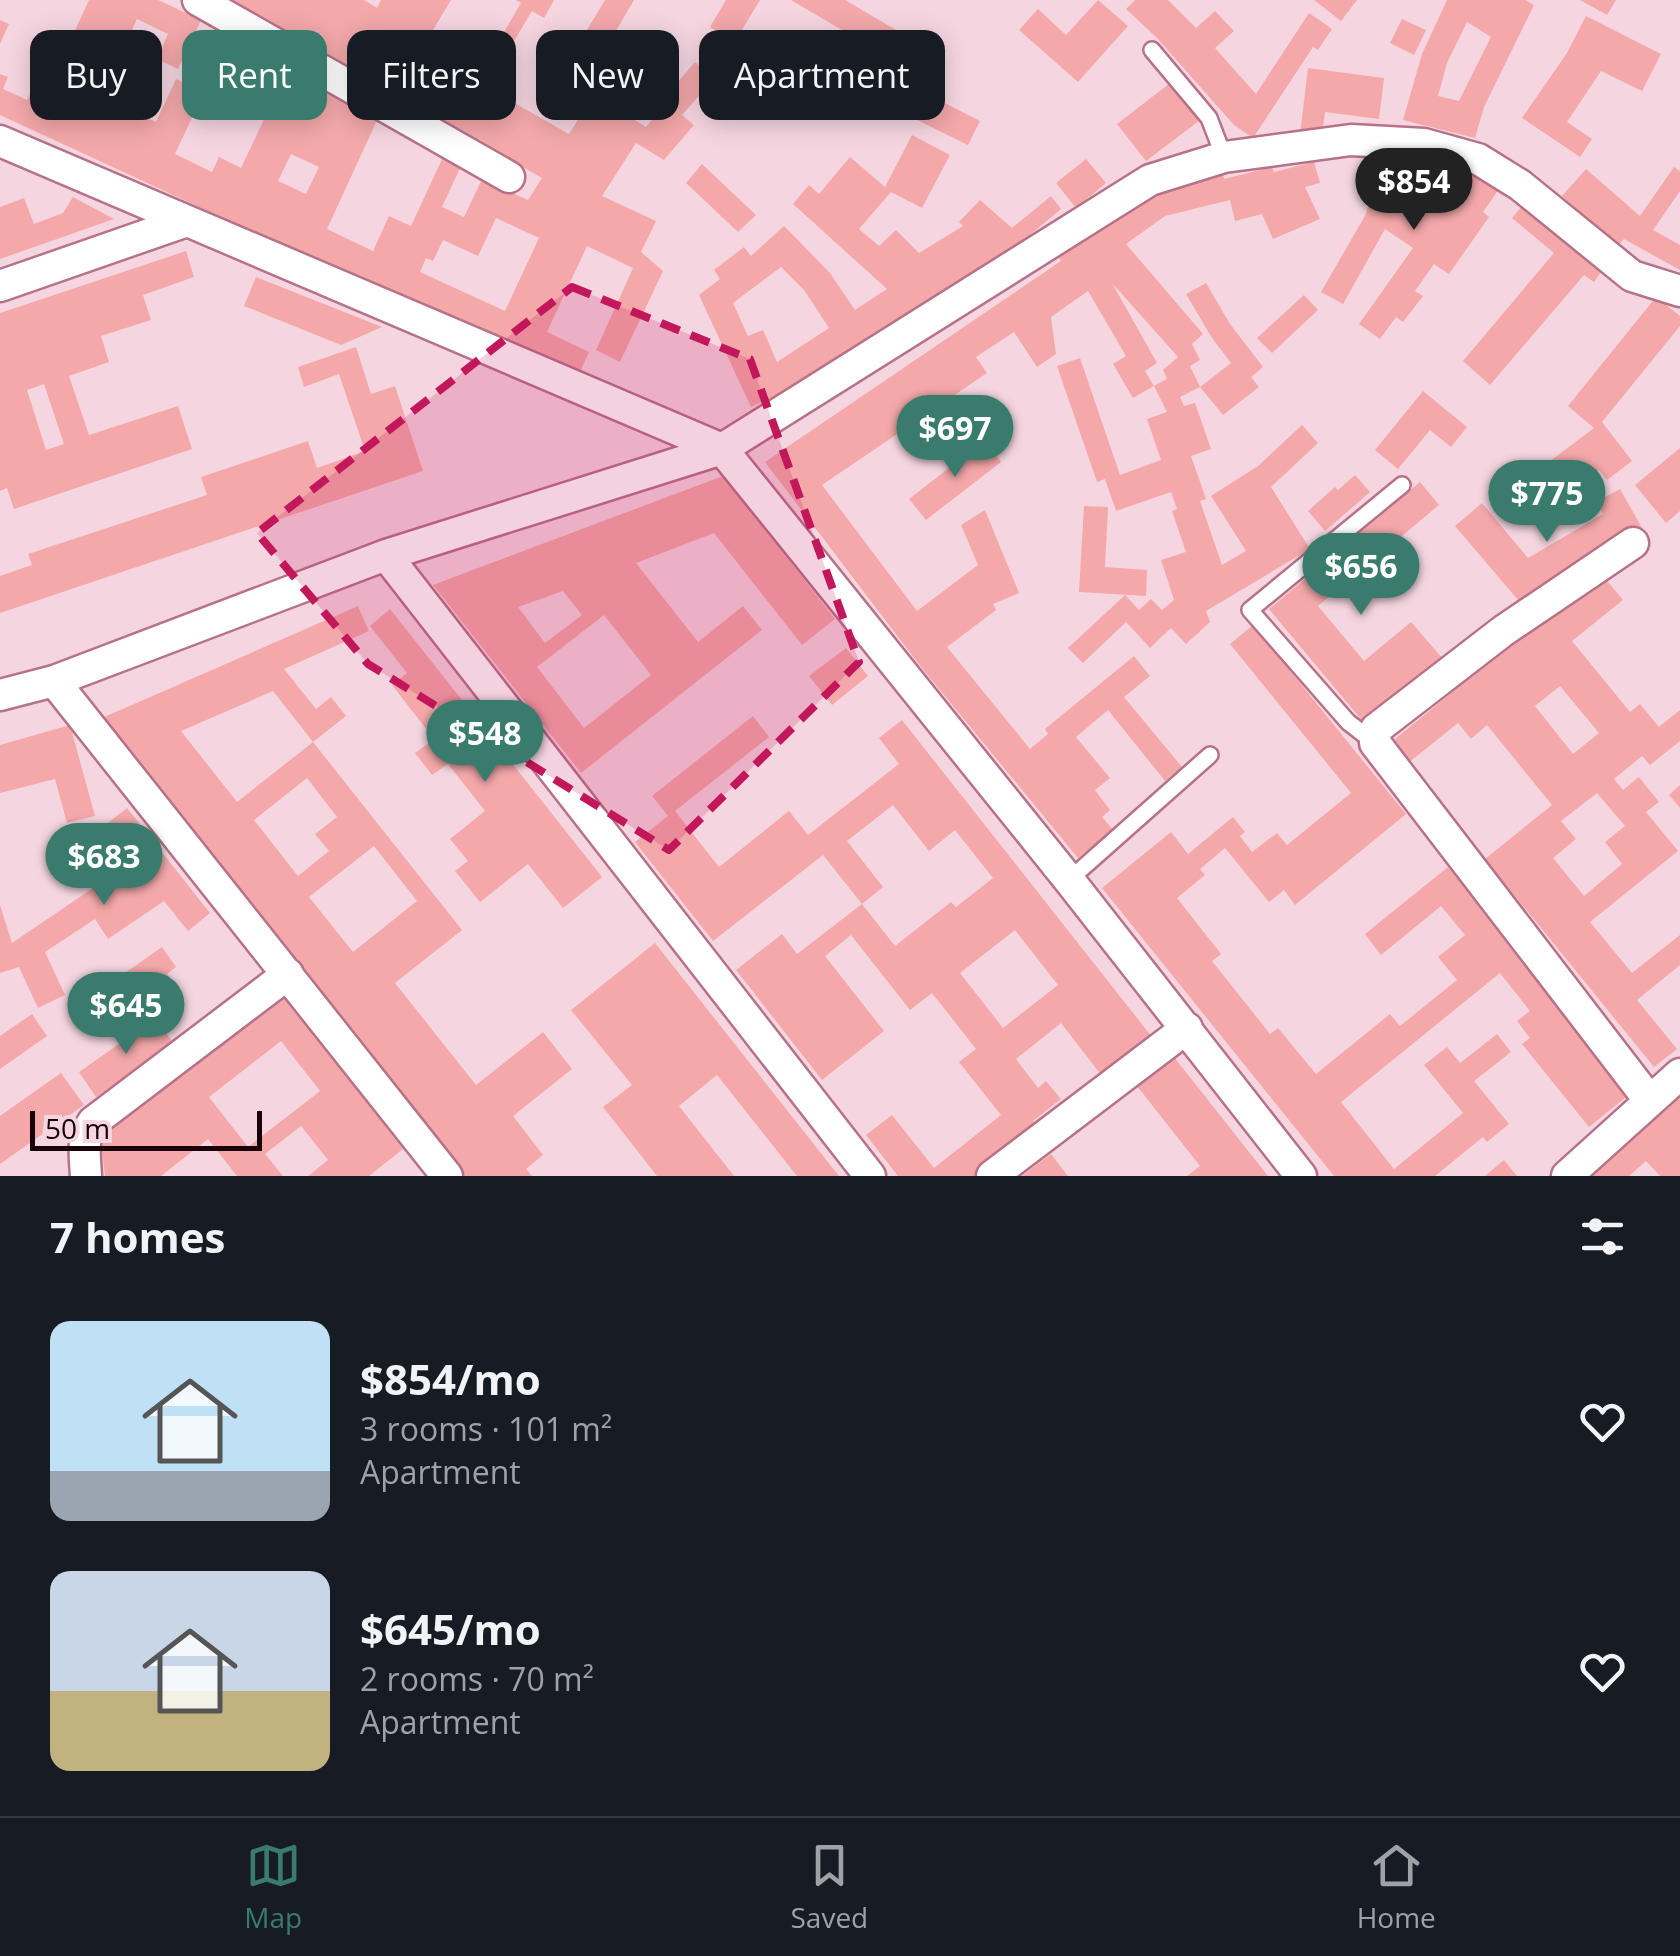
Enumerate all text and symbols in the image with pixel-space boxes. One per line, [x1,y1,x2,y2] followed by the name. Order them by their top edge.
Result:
[30,30,162,120] chip: Buy
[182,30,327,120] chip: Rent
[347,30,516,120] chip: Filters
[536,30,679,120] chip: New
[699,30,945,120] chip: Apartment
[1355,148,1473,233] pin: $854
[1377,159,1451,202] text: $854
[896,395,1014,480] pin: $697
[918,406,992,449] text: $697
[1488,460,1606,545] pin: $775
[1510,471,1584,514] text: $775
[1302,533,1420,618] pin: $656
[1324,544,1398,587] text: $656
[426,700,544,785] pin: $548
[448,711,522,754] text: $548
[45,823,163,908] pin: $683
[67,834,141,877] text: $683
[67,972,185,1057] pin: $645
[89,983,163,1026] text: $645
[30,1106,262,1150] scale bar
[45,1109,110,1147] text: 50 m
[50,1208,225,1265] text: 7 homes
[1575,1209,1630,1264] icon: filters
[360,1350,541,1407] text: $854/mo
[130,1361,250,1481] icon: home
[1575,1394,1630,1449] icon: heart
[360,1407,612,1450] text: 3 rooms · 101 m²
[360,1450,521,1493] text: Apartment
[360,1600,541,1657] text: $645/mo
[130,1611,250,1731] icon: home
[1575,1644,1630,1699] icon: heart
[360,1657,594,1700] text: 2 rooms · 70 m²
[360,1700,521,1743] text: Apartment
[244,1838,302,1936] tab: Map
[790,1838,868,1936] tab: Saved
[1357,1838,1436,1936] tab: Home

